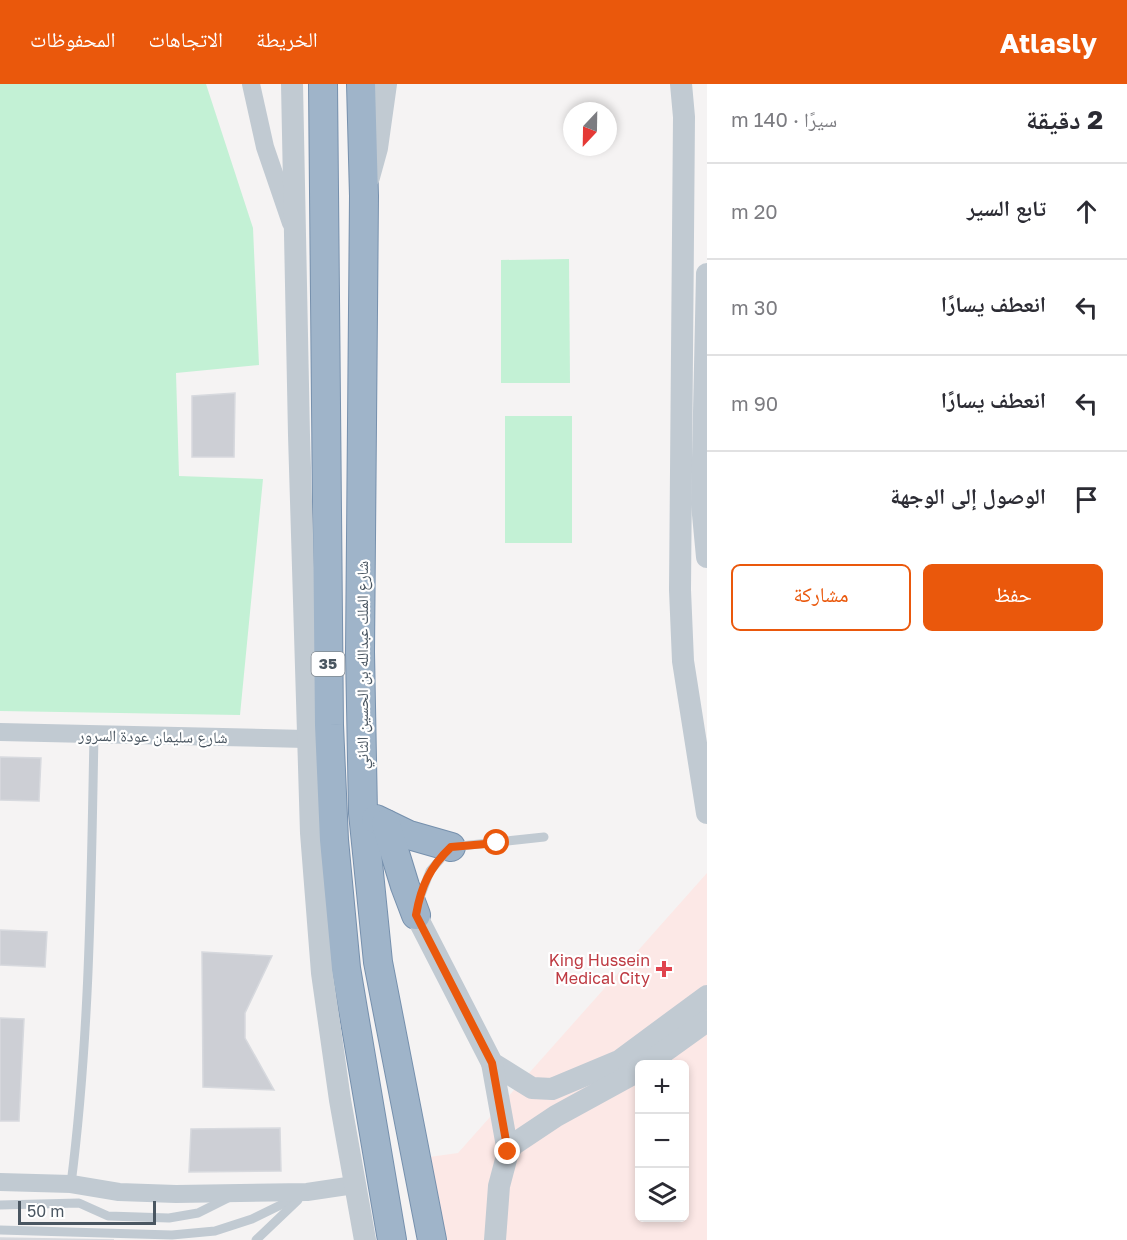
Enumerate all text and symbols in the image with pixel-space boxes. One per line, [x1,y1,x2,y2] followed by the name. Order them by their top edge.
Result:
[30,26,115,52] text: المحفوظات
[148,26,223,52] text: الاتجاهات
[256,26,318,52] text: الخريطة
[1000,26,1097,59] text: Atlasly
[563,102,617,156] north arrow
[1026,104,1103,135] text: 2 دقيقة
[731,107,837,131] text: سيرًا · 140 m
[967,194,1046,221] text: تابع السير
[1070,195,1103,228] icon: ahead
[731,199,778,223] text: 20 m
[941,290,1046,317] text: انعطف يسارًا
[1070,291,1103,324] icon: left
[731,295,778,319] text: 30 m
[941,386,1046,413] text: انعطف يسارًا
[1070,387,1103,420] icon: left
[731,391,778,415] text: 90 m
[890,482,1046,509] text: الوصول إلى الوجهة
[1070,483,1103,516] icon: arrive
[352,561,375,769] street label: شارع الملك عبدالله بن الحسين الثاني
[731,564,911,631] button: مشاركة
[923,564,1103,631] button: حفظ
[312,652,344,676] road number: 35
[77,725,228,748] street label: شارع سليمان عودة السرور
[483,829,509,855] route start
[549,950,650,988] place label: King Hussein Medical City
[655,960,673,978] marker: King Hussein Medical City
[635,1060,689,1222] map controls
[635,1060,689,1114] button: +
[635,1114,689,1168] button: −
[494,1138,520,1164] route end
[635,1168,689,1222] button: layers
[18,1198,156,1226] scale bar
[27,1201,64,1221] text: 50 m

